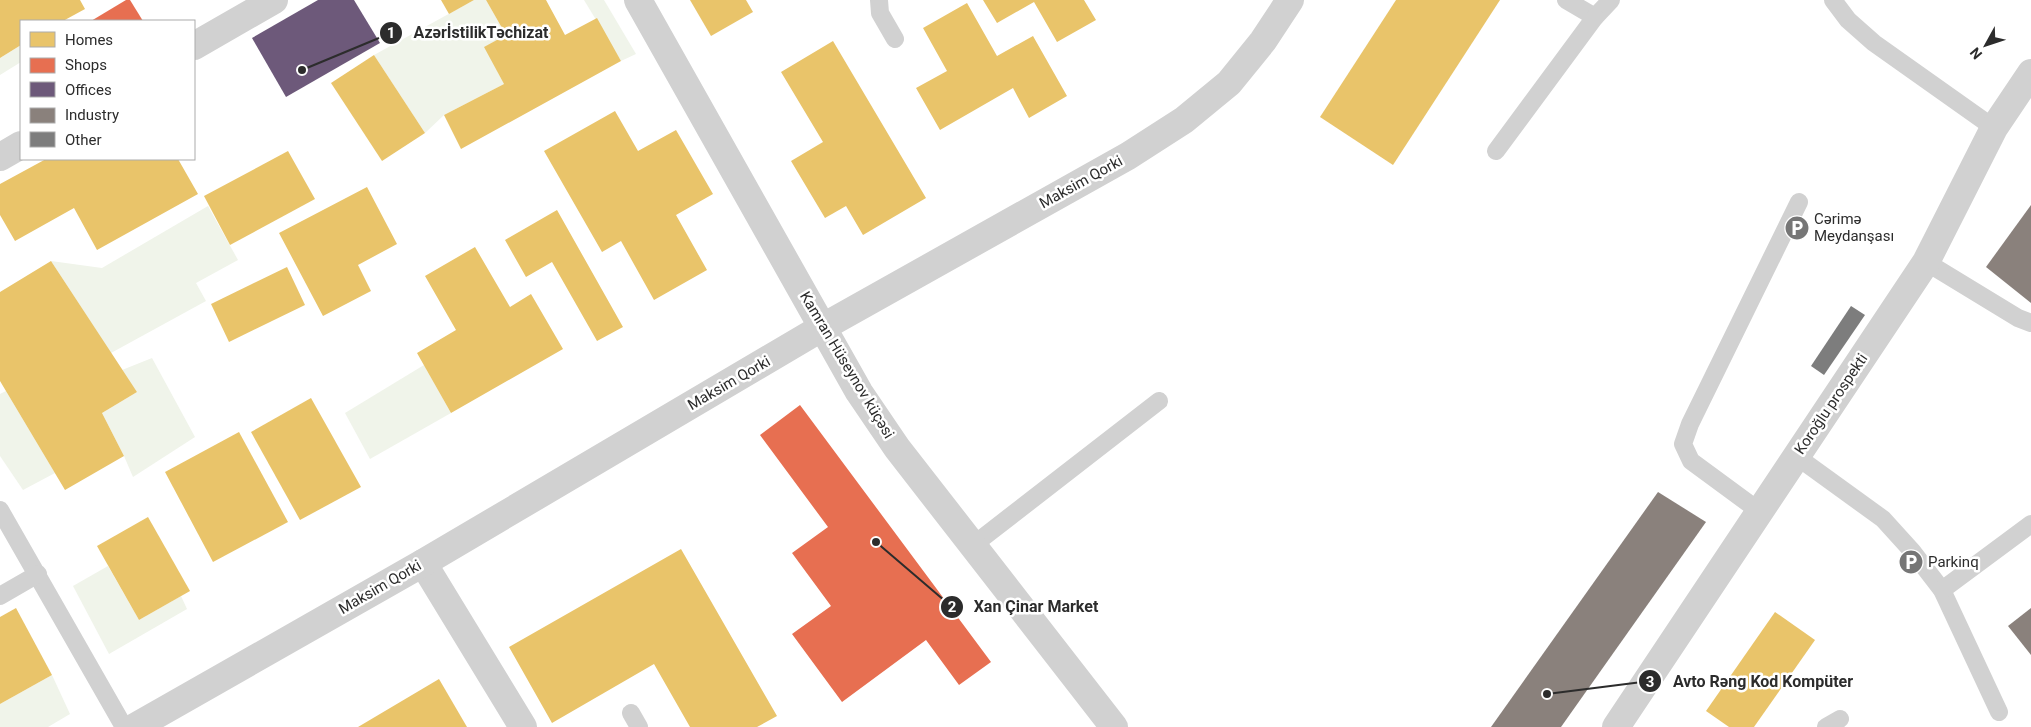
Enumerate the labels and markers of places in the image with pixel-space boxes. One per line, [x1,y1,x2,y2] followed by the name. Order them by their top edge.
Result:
[379,17,559,48] callout: AzərİstilikTəchizat
[1814,210,1894,245] place label: Cərimə Meydanşası
[1784,215,1810,241] parking icon: Cərimə Meydanşası
[1898,549,1924,575] parking icon: Parkinq
[1928,553,1979,571] place label: Parkinq
[939,591,1109,622] callout: Xan Çinar Market
[1638,666,1863,697] callout: Avto Rəng Kod Kompüter

